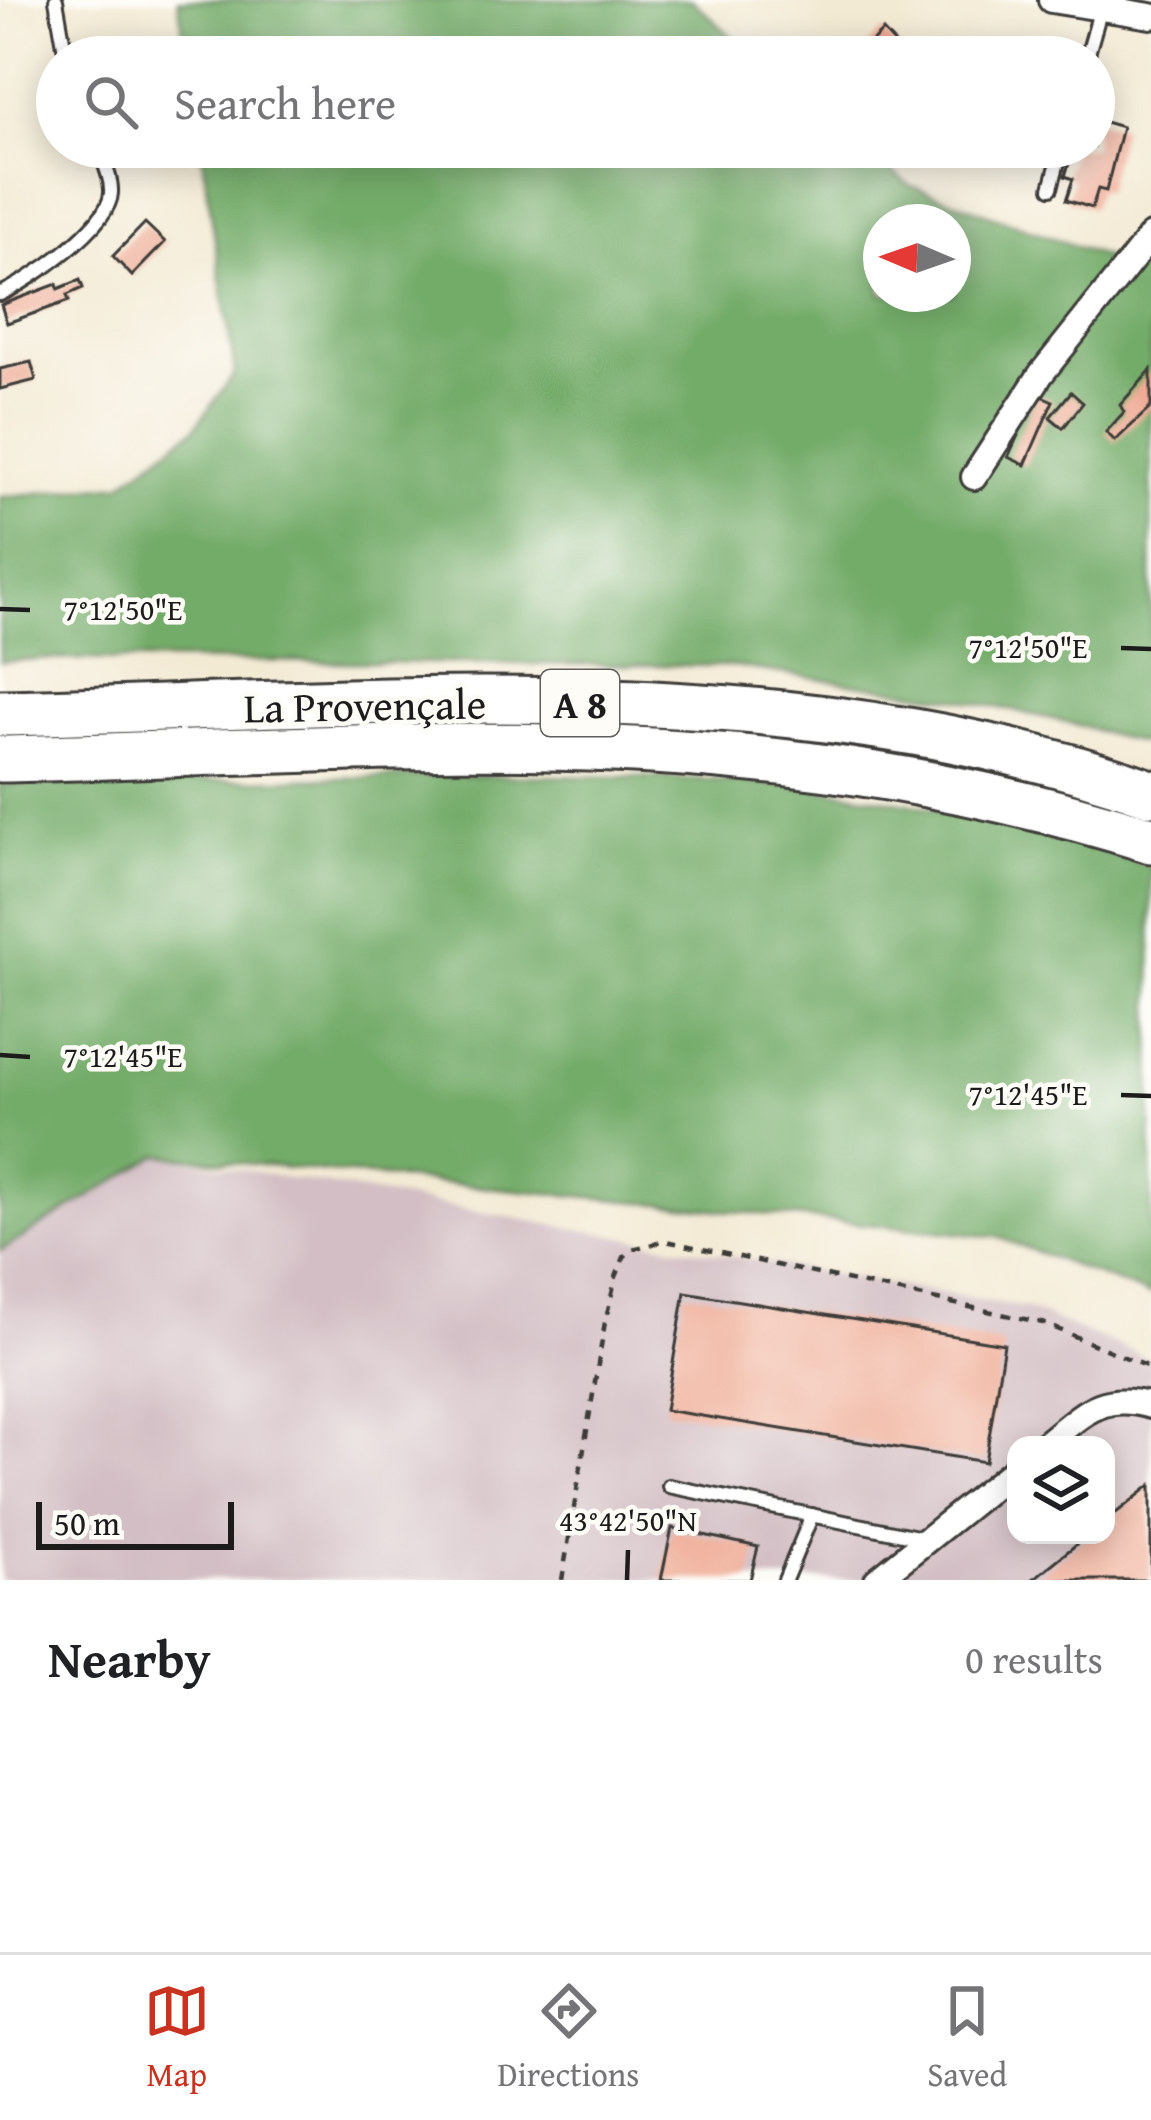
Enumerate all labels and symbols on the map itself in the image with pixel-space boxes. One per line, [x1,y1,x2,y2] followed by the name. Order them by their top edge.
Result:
[863,204,971,312] north arrow
[63,587,183,631] text: 7°12'50"E
[968,625,1088,669] text: 7°12'50"E
[541,670,619,736] road number: A 8
[243,672,487,738] street label: La Provençale
[63,1034,183,1078] text: 7°12'45"E
[968,1072,1088,1116] text: 7°12'45"E
[36,1496,234,1549] scale bar
[559,1498,697,1542] text: 43°42'50"N

